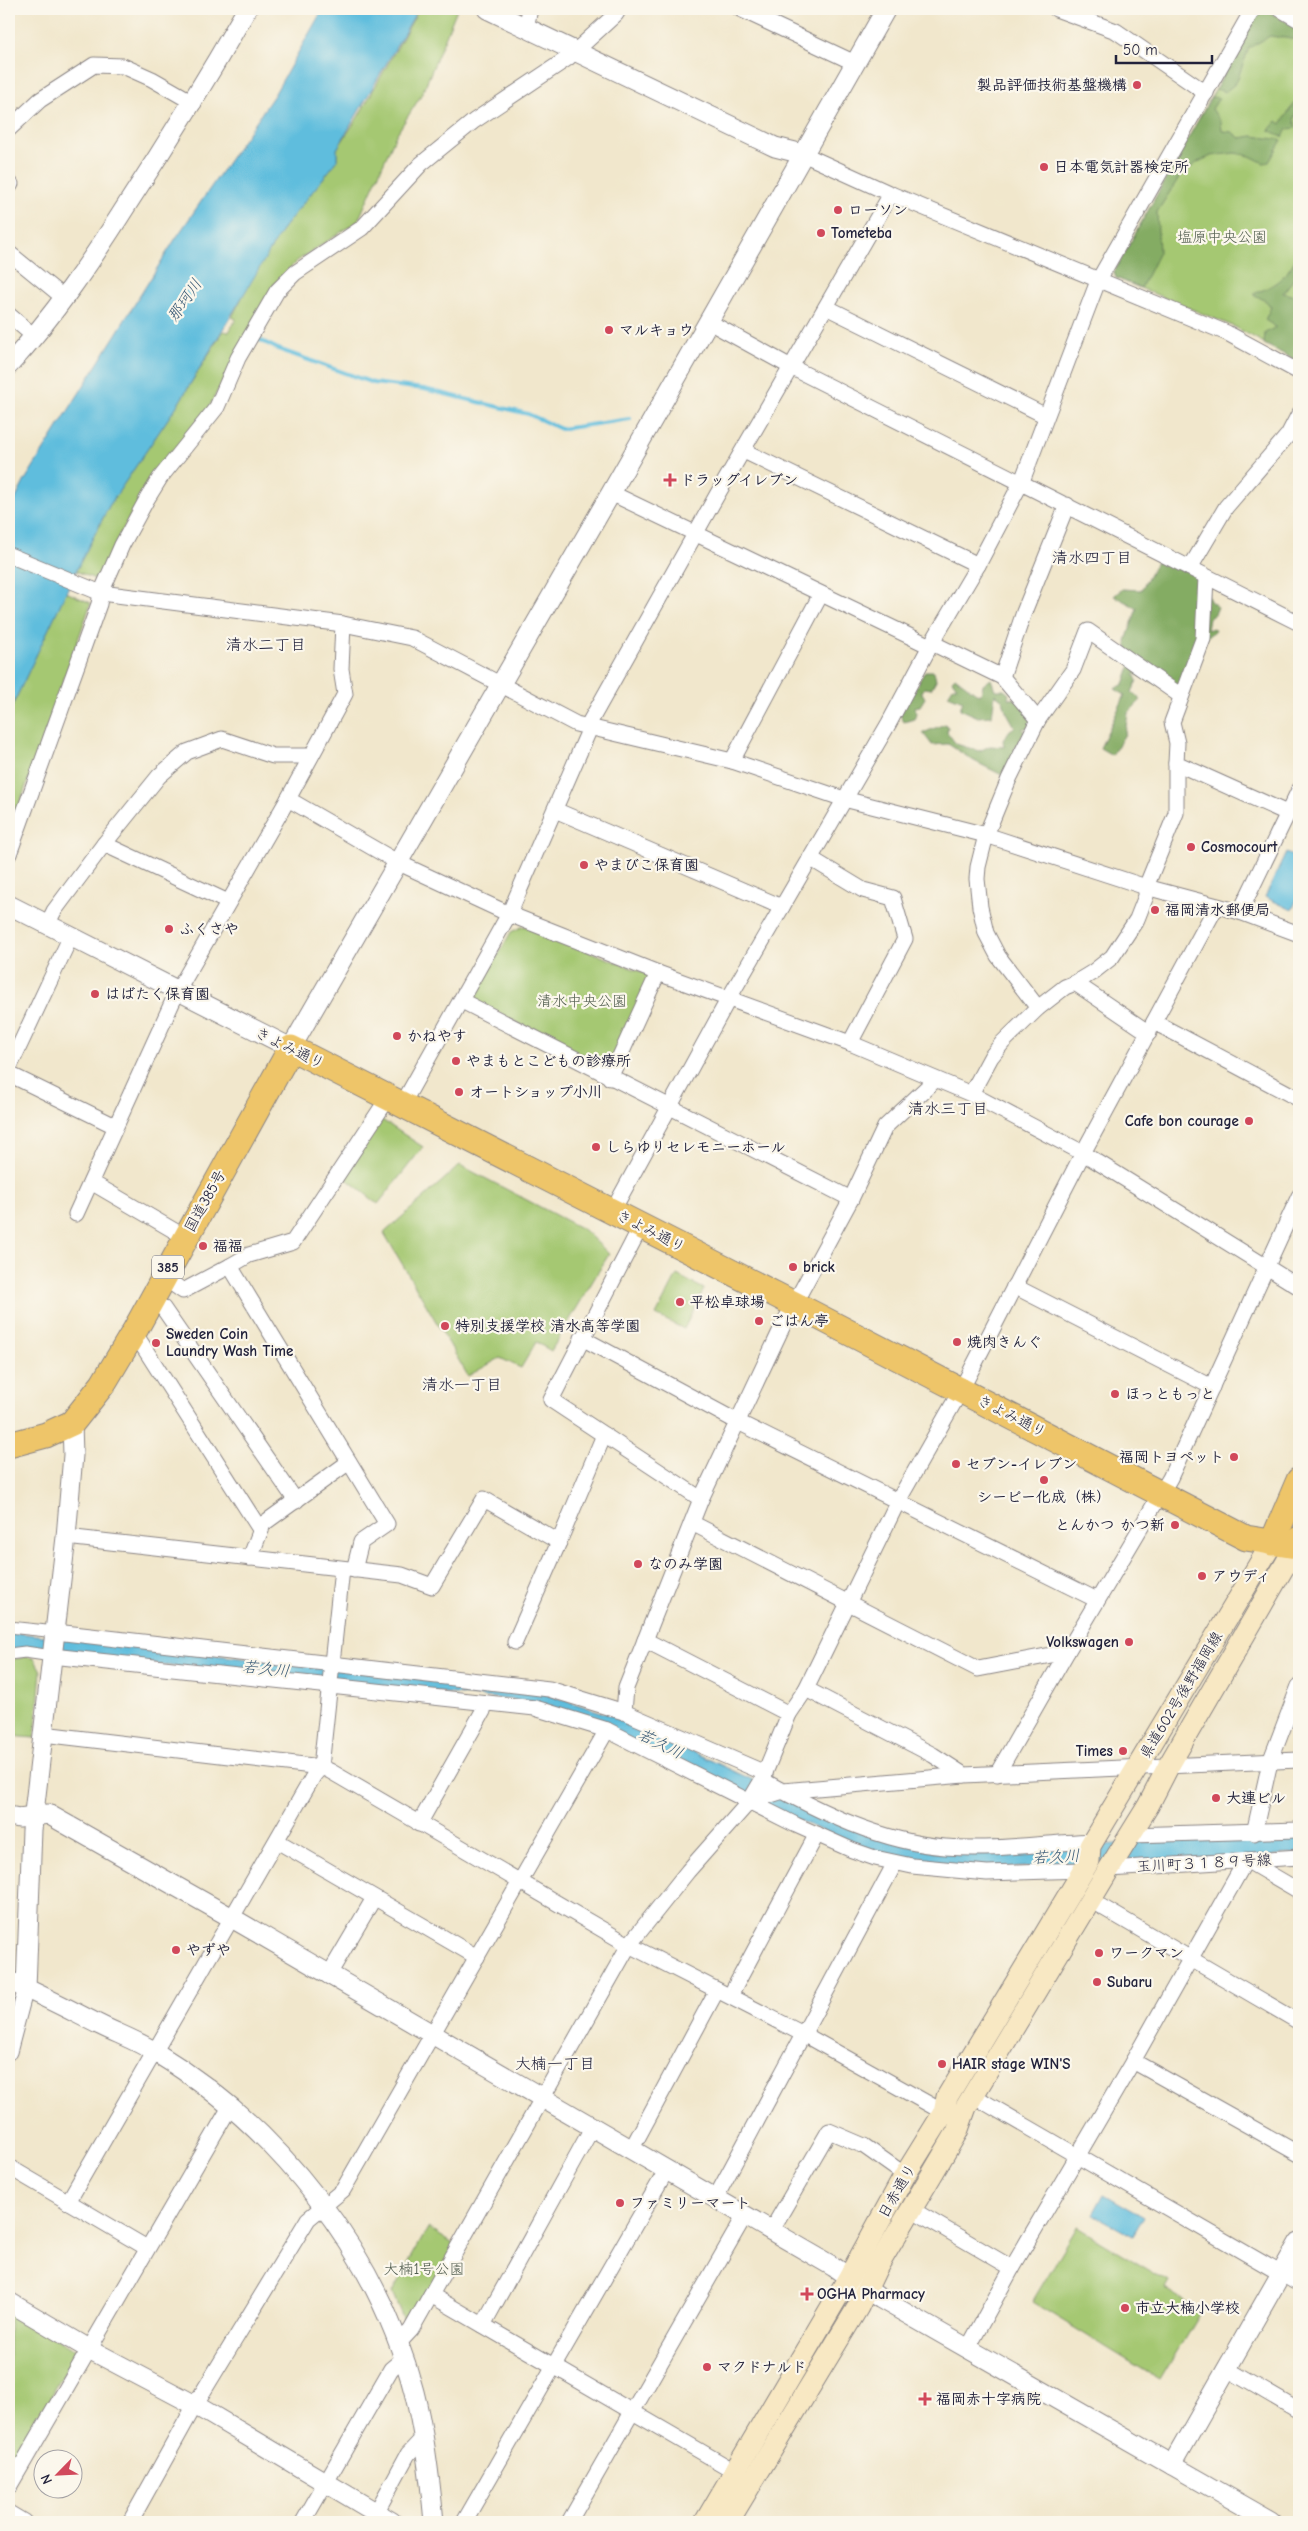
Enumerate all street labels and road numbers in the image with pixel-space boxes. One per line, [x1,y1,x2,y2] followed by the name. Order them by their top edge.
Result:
[252,1023,328,1073] street label: きよみ通り
[181,1167,229,1235] street label: 国道385号
[613,1206,689,1256] street label: きよみ通り
[152,1256,184,1278] road number: 385
[974,1391,1050,1441] street label: きよみ通り
[1136,1628,1226,1762] street label: 県道602号後野福岡線
[1136,1850,1272,1876] street label: 玉川町３１８９号線
[874,2161,920,2221] street label: 日赤通り

